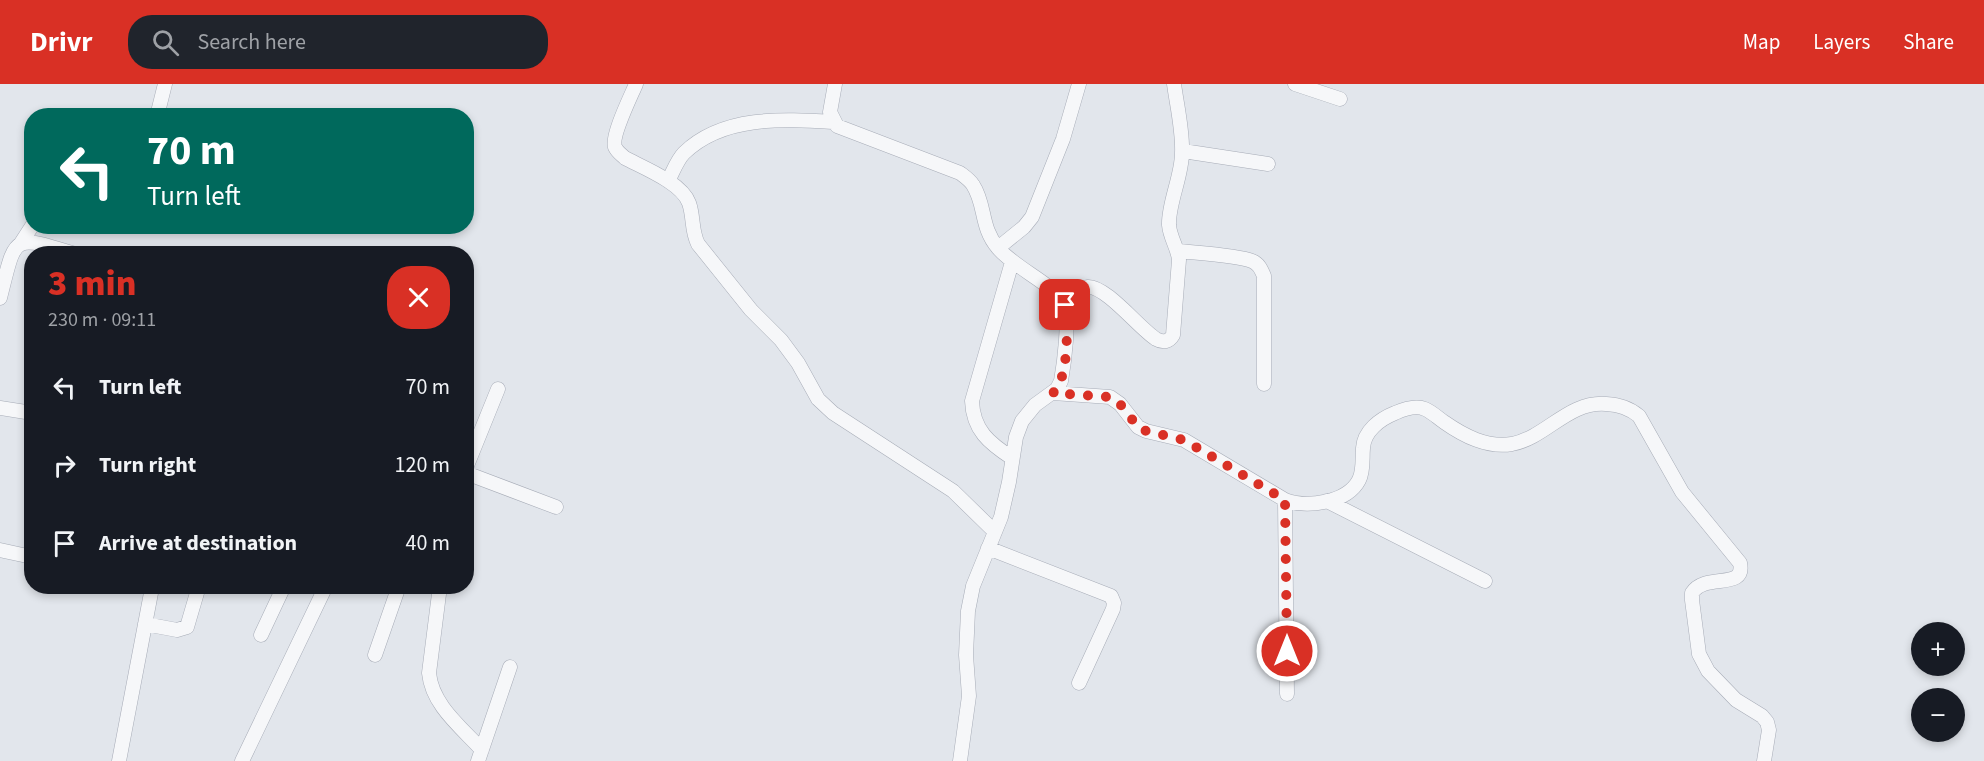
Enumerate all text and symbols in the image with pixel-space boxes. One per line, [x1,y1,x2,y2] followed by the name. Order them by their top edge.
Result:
[128,15,548,69] search box
[30,22,92,62] text: Drivr
[149,26,182,59] icon: search
[197,26,306,58] text: Search here
[1743,27,1780,57] text: Map
[1813,27,1870,57] text: Layers
[1903,27,1954,57] text: Share
[147,121,236,181] text: 70 m
[48,132,126,210] icon: left
[147,177,241,216] text: Turn left
[48,258,136,309] text: 3 min
[387,266,450,329] button: close
[1039,279,1090,330] pin
[1048,288,1081,321] icon: arrive
[48,306,156,334] text: 230 m · 09:11
[48,371,81,404] icon: left
[99,371,181,403] text: Turn left
[405,371,450,403] text: 70 m
[48,449,81,482] icon: right
[99,449,196,481] text: Turn right
[395,449,450,481] text: 120 m
[48,527,81,560] icon: arrive
[99,527,297,559] text: Arrive at destination
[405,527,450,559] text: 40 m
[1255,619,1319,683] position arrow
[1911,622,1965,742] map controls
[1911,622,1965,676] button: +
[1911,688,1965,742] button: −

